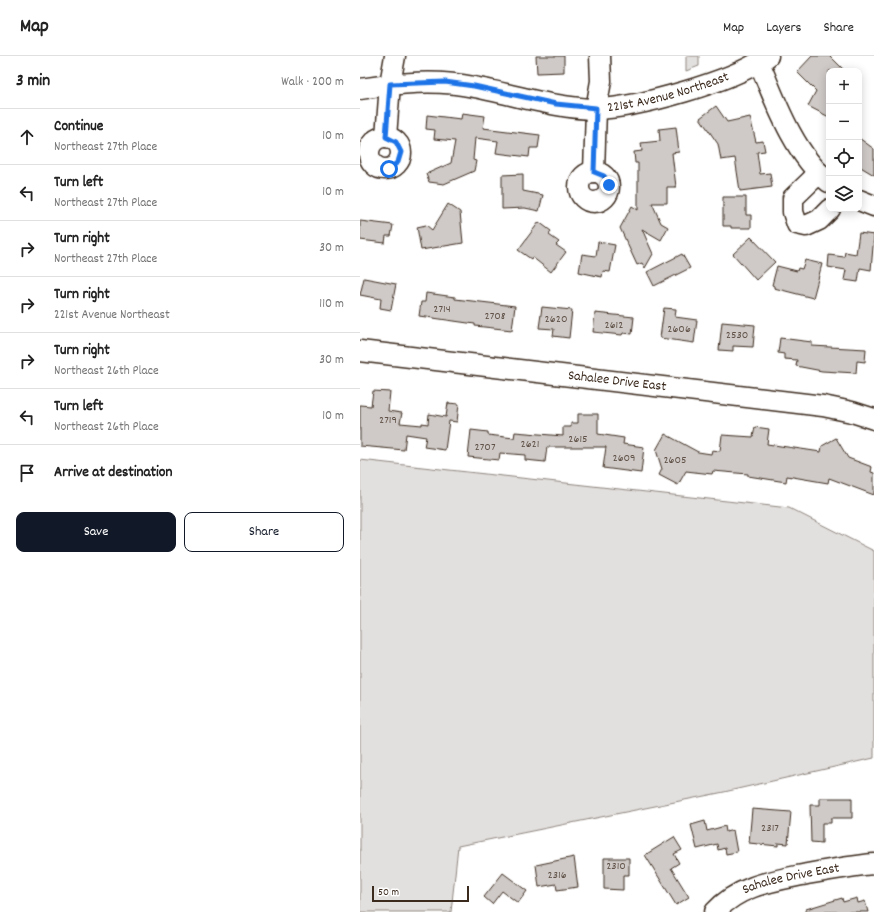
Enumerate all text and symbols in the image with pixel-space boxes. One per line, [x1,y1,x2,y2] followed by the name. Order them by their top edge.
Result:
[20,14,49,41] text: Map
[723,18,744,38] text: Map
[766,18,801,38] text: Layers
[823,18,854,38] text: Share
[606,67,732,118] street label: 221st Avenue Northeast
[826,68,862,212] map controls
[826,68,862,104] button: +
[16,70,50,94] text: 3 min
[281,73,344,92] text: Walk · 200 m
[826,104,862,140] button: −
[54,116,103,138] text: Continue
[16,126,38,148] icon: ahead
[322,127,344,146] text: 10 m
[54,138,157,157] text: Northeast 27th Place
[826,140,862,176] button: locate
[380,160,398,178] route start
[54,172,103,194] text: Turn left
[600,176,618,194] route end
[826,176,862,212] button: layers
[16,182,38,204] icon: left
[322,183,344,202] text: 10 m
[54,194,157,213] text: Northeast 27th Place
[54,228,110,250] text: Turn right
[16,238,38,260] icon: right
[319,239,344,258] text: 30 m
[54,250,157,269] text: Northeast 27th Place
[54,284,110,306] text: Turn right
[16,294,38,316] icon: right
[319,295,344,314] text: 110 m
[433,301,451,318] house number: 2714
[54,306,170,325] text: 221st Avenue Northeast
[484,308,506,325] house number: 2708
[545,311,567,328] house number: 2620
[605,317,624,334] house number: 2612
[667,321,691,338] house number: 2606
[726,327,748,344] house number: 2530
[54,340,110,362] text: Turn right
[16,350,38,372] icon: right
[319,351,344,370] text: 30 m
[54,362,159,381] text: Northeast 26th Place
[567,366,667,397] street label: Sahalee Drive East
[54,396,103,418] text: Turn left
[16,406,38,428] icon: left
[322,407,344,426] text: 10 m
[379,412,397,429] house number: 2719
[54,418,159,437] text: Northeast 26th Place
[568,431,588,448] house number: 2615
[521,436,540,453] house number: 2621
[475,439,496,456] house number: 2707
[612,450,636,467] house number: 2609
[663,452,687,469] house number: 2605
[16,462,38,484] icon: arrive
[54,462,172,484] text: Arrive at destination
[16,512,176,552] button: Save
[184,512,344,552] button: Share
[761,820,779,837] house number: 2317
[606,858,626,875] house number: 2310
[739,858,841,900] street label: Sahalee Drive East
[547,867,567,884] house number: 2316
[372,884,469,903] scale bar
[378,885,399,901] text: 50 m

